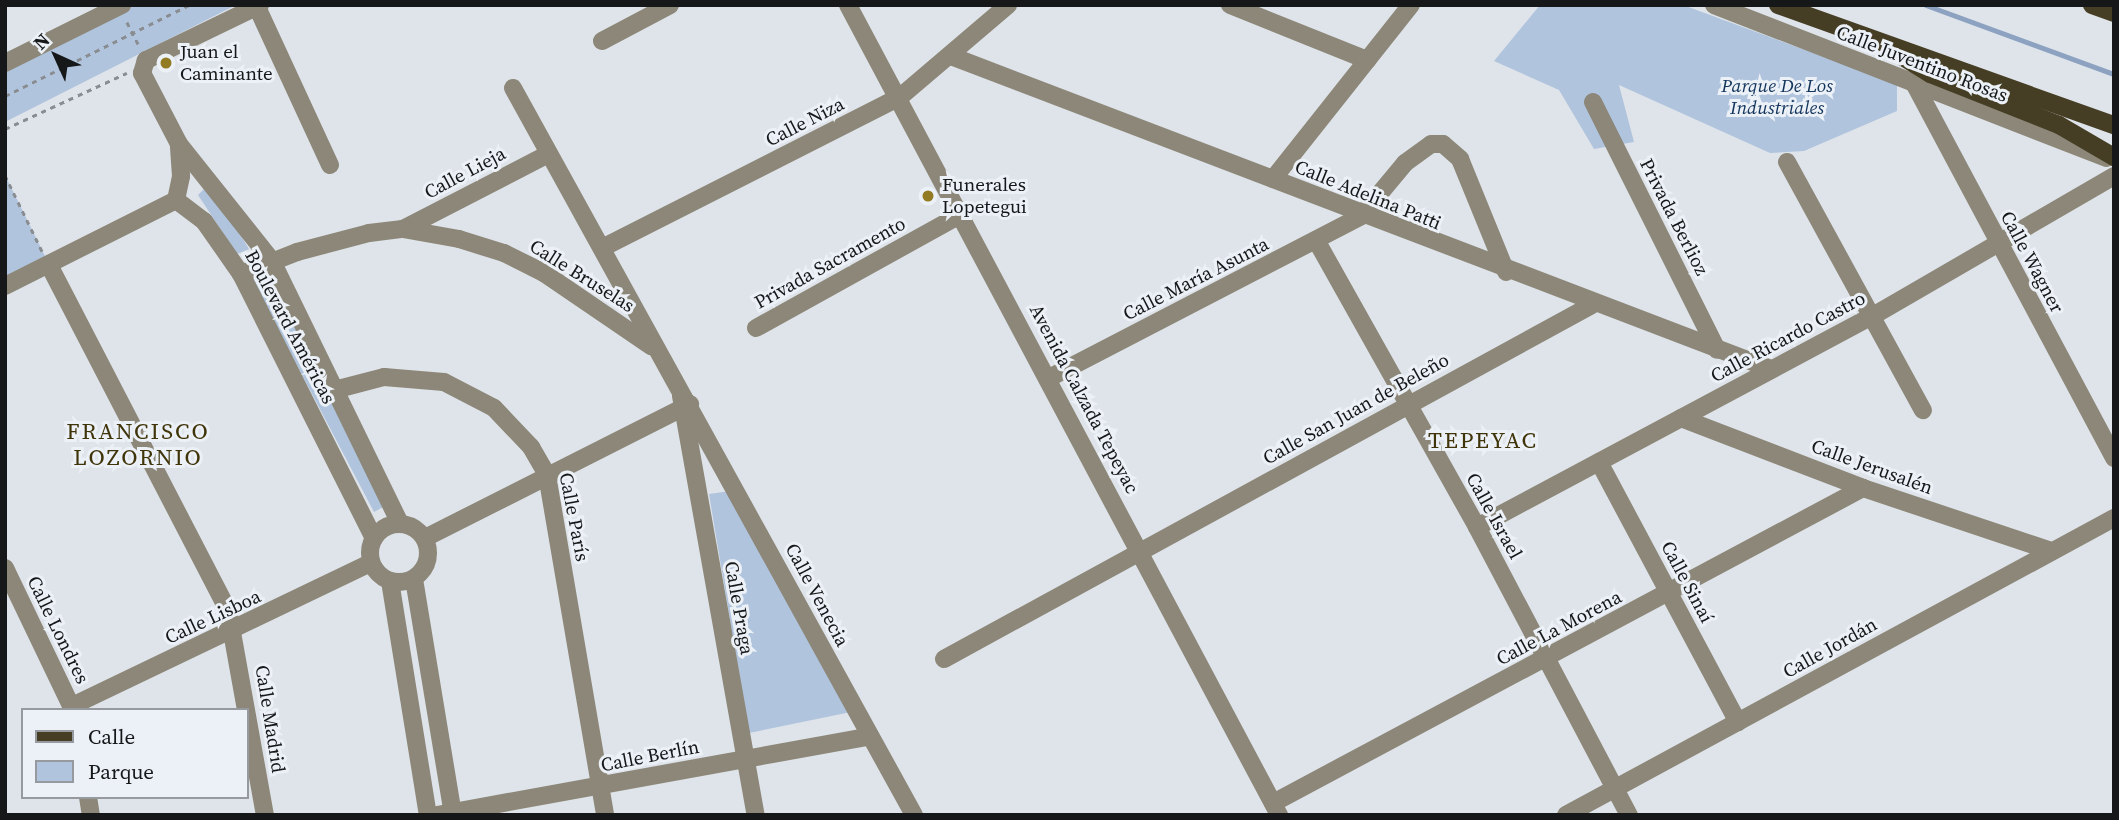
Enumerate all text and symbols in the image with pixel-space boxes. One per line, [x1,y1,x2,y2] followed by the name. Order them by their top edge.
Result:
[21,21,91,91] north arrow
[1833,21,2011,107] street label: Calle Juventino Rosas
[27,27,55,55] text: N
[180,41,273,85] place label: Juan el Caminante
[158,55,174,71] marker: Juan el Caminante
[1721,75,1833,119] park label: Parque De Los Industriales
[762,93,848,151] street label: Calle Niza
[420,142,510,204] street label: Calle Lieja
[1292,155,1444,235] street label: Calle Adelina Patti
[1635,155,1713,279] street label: Privada Berlioz
[942,174,1027,218] place label: Funerales Lopetegui
[920,188,936,204] marker: Funerales Lopetegui
[1996,207,2068,317] street label: Calle Wagner
[751,212,909,314] street label: Privada Sacramento
[1119,232,1273,326] street label: Calle María Asunta
[525,235,639,317] street label: Calle Bruselas
[240,246,340,408] street label: Boulevard Américas
[1707,287,1869,387] street label: Calle Ricardo Castro
[1024,300,1144,498] street label: Avenida Calzada Tepeyac
[1259,348,1453,470] street label: Calle San Juan de Beleño
[67,417,209,471] district label: FRANCISCO LOZORNIO
[1429,426,1537,454] district label: TEPEYAC
[1808,434,1936,500] street label: Calle Jerusalén
[1461,469,1527,563] street label: Calle Israel
[554,471,594,563] street label: Calle París
[1656,537,1718,627] street label: Calle Sinaí
[780,539,854,651] street label: Calle Venecia
[720,559,758,657] street label: Calle Praga
[22,572,94,688] street label: Calle Londres
[161,585,265,649] street label: Calle Lisboa
[1493,585,1625,671] street label: Calle La Morena
[1779,613,1881,683] street label: Calle Jordán
[250,663,290,775] street label: Calle Madrid
[21,708,248,799] legend
[88,722,135,751] text: Calle
[599,735,701,777] street label: Calle Berlín
[88,757,154,786] text: Parque

